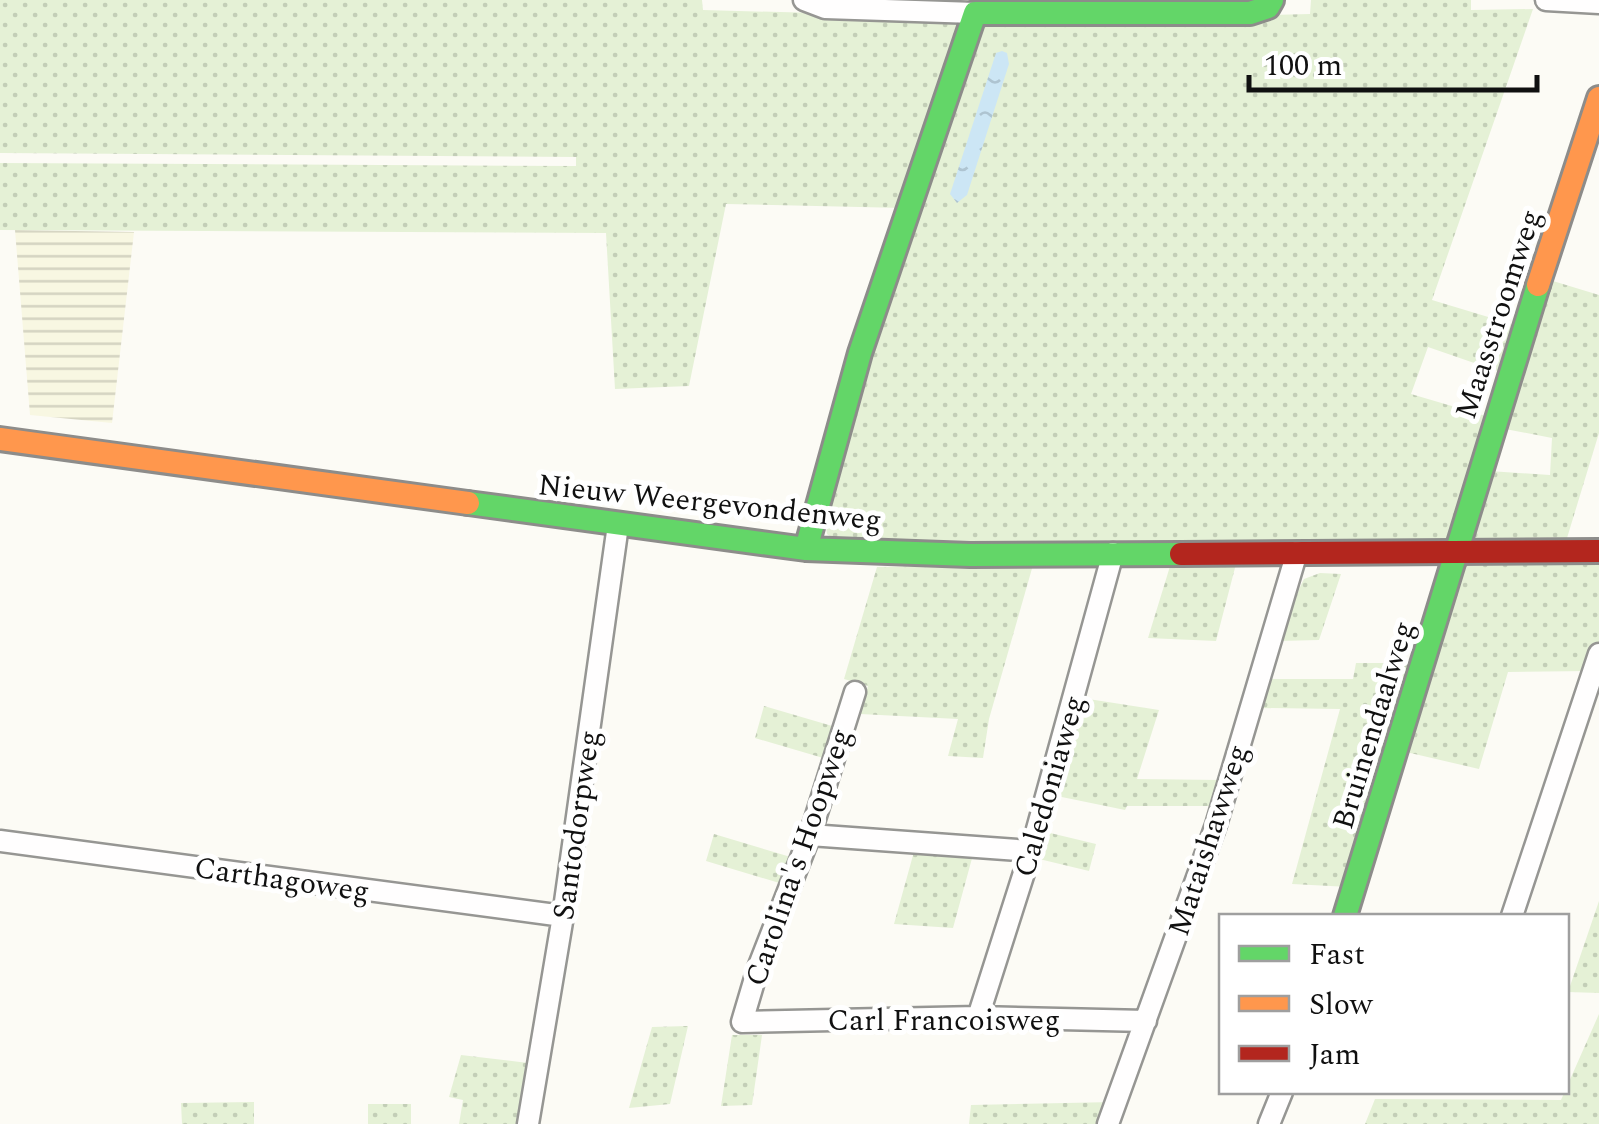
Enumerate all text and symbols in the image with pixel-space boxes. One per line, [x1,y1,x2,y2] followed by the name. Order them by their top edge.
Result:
[1249,30,1536,92] scale bar
[1264,43,1342,89] text: 100 m
[1443,204,1554,425] street label: Maasstroomweg
[536,462,884,544] street label: Nieuw Weergevondenweg
[1320,615,1427,835] street label: Bruinendaalweg
[1002,690,1098,883] street label: Caledoniaweg
[733,722,865,992] street label: Carolina's Hoopweg
[541,727,613,923] street label: Santodorpweg
[1156,739,1262,942] street label: Mataishawweg
[191,845,372,915] street label: Carthagoweg
[1219,914,1569,1094] legend
[1309,932,1365,978] text: Fast
[1309,982,1374,1028] text: Slow
[828,998,1060,1044] street label: Carl Francoisweg
[1309,1032,1360,1078] text: Jam

